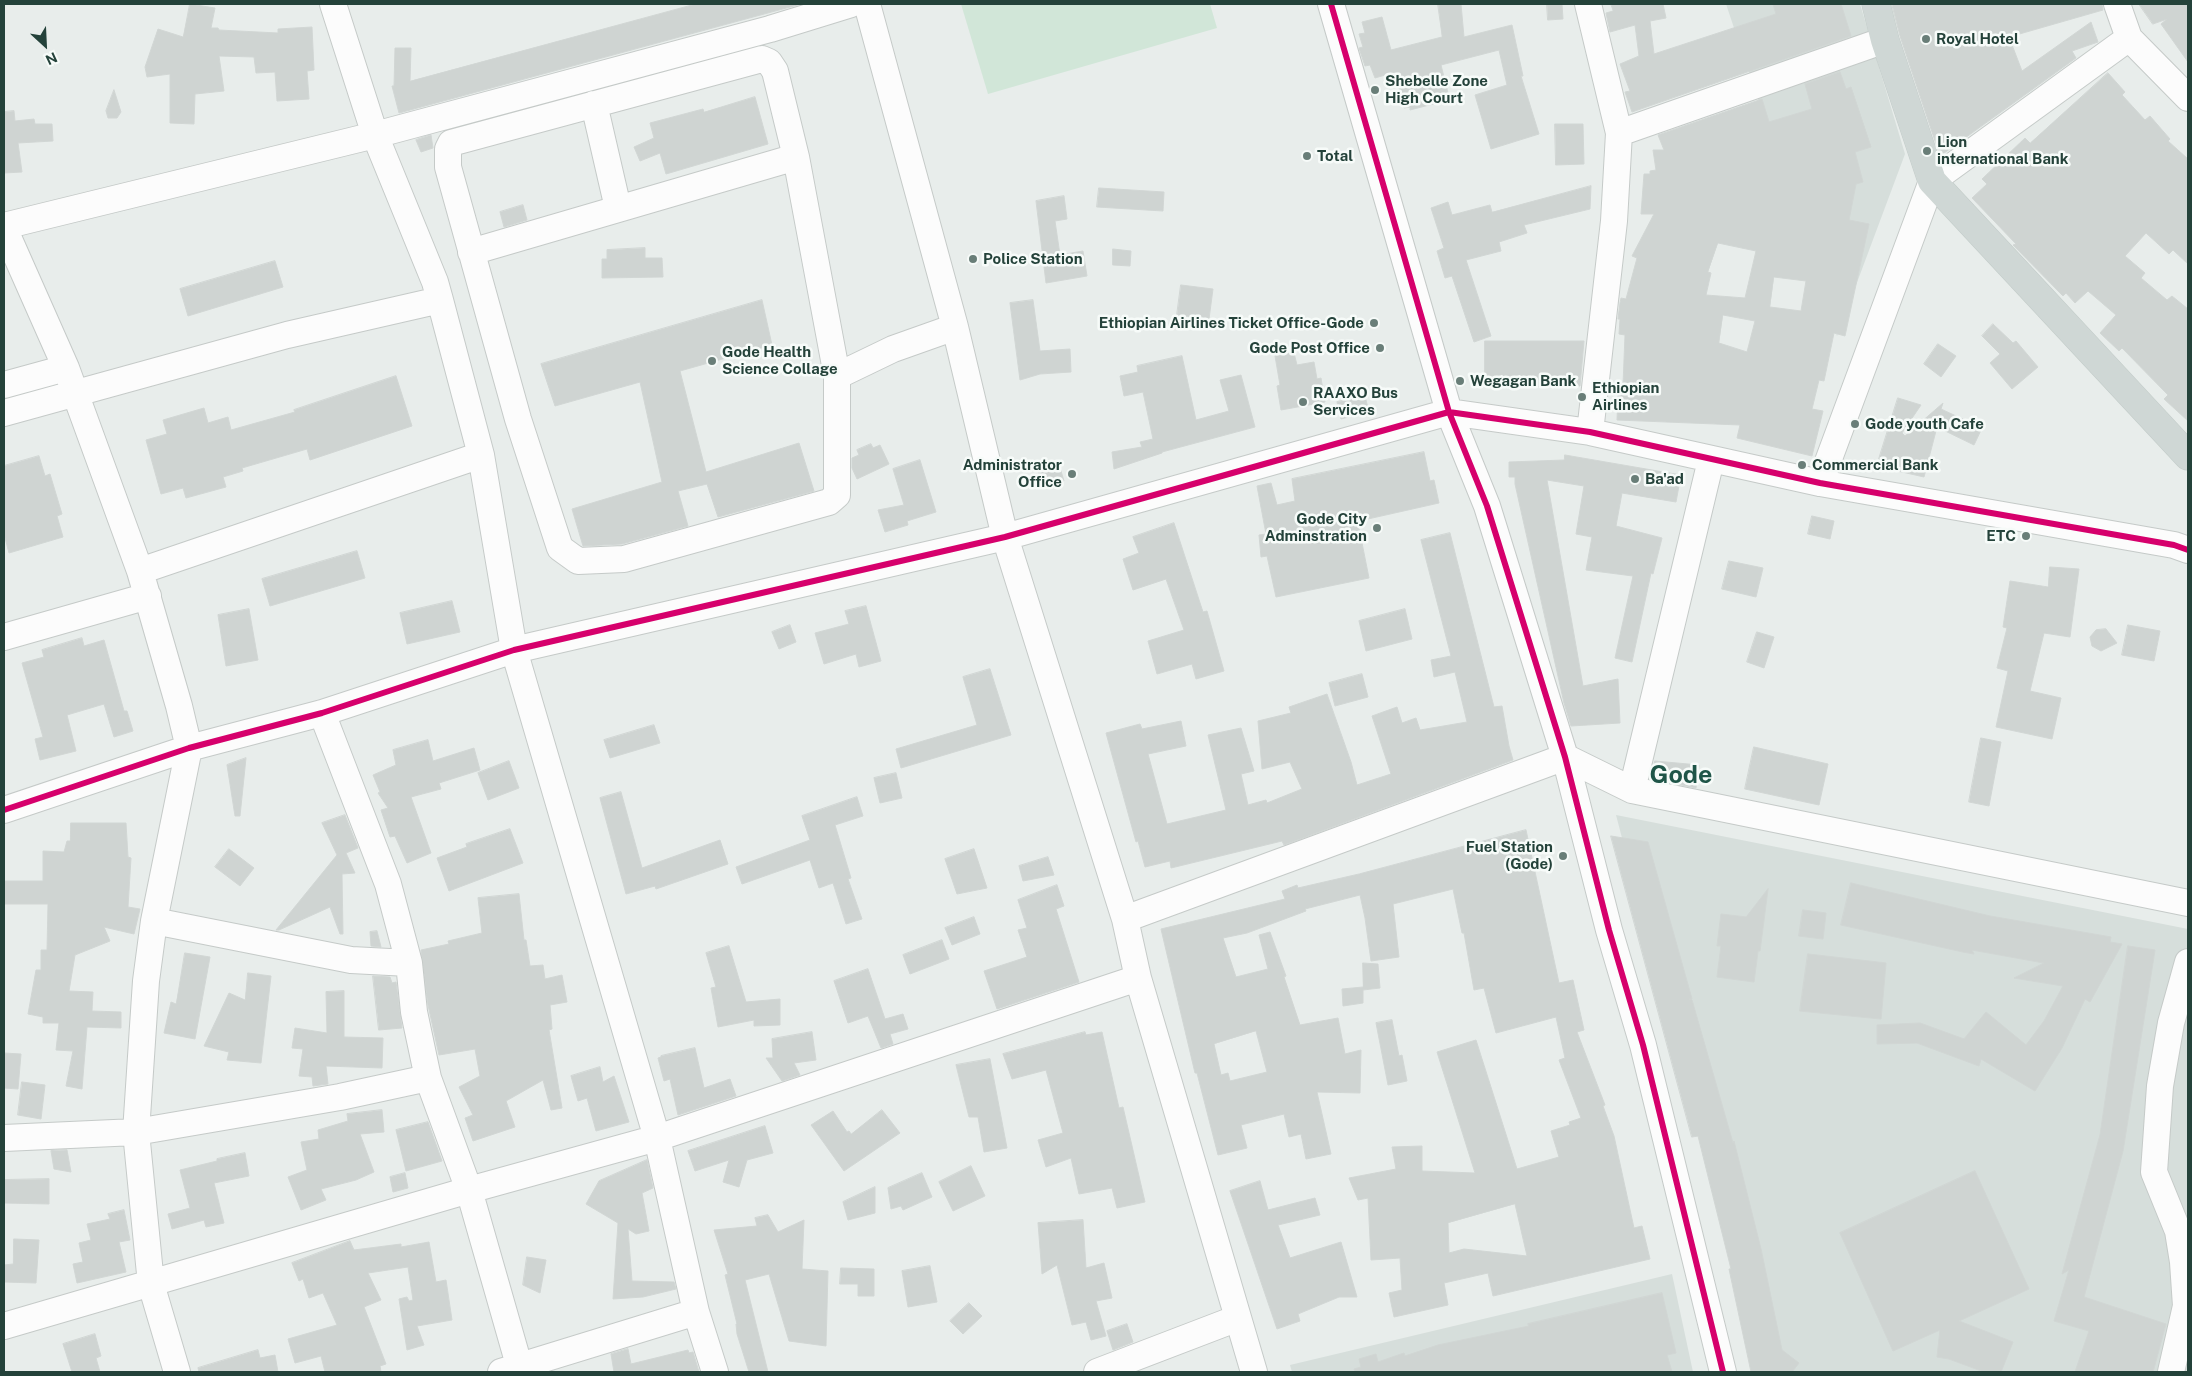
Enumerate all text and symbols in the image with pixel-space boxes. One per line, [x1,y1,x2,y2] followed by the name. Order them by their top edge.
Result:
[20,20,70,70] north arrow
[1936,30,2019,48] place label: Royal Hotel
[1920,33,1932,45] marker: Royal Hotel
[43,49,60,68] text: N
[1385,72,1488,107] place label: Shebelle Zone High Court
[1369,84,1381,96] marker: Shebelle Zone High Court
[1937,133,2068,168] place label: Lion international Bank
[1921,145,1933,157] marker: Lion international Bank
[1317,147,1353,165] place label: Total
[1301,150,1313,162] marker: Total
[983,250,1083,268] place label: Police Station
[967,253,979,265] marker: Police Station
[1099,314,1364,332] place label: Ethiopian Airlines Ticket Office-Gode
[1368,317,1380,329] marker: Ethiopian Airlines Ticket Office-Gode
[1249,339,1370,357] place label: Gode Post Office
[1374,342,1386,354] marker: Gode Post Office
[722,343,838,378] place label: Gode Health Science Collage
[706,355,718,367] marker: Gode Health Science Collage
[1470,372,1576,390] place label: Wegagan Bank
[1454,375,1466,387] marker: Wegagan Bank
[1592,379,1659,414] place label: Ethiopian Airlines
[1313,384,1398,419] place label: RAAXO Bus Services
[1576,391,1588,403] marker: Ethiopian Airlines
[1297,396,1309,408] marker: RAAXO Bus Services
[1865,415,1984,433] place label: Gode youth Cafe
[1849,418,1861,430] marker: Gode youth Cafe
[963,456,1062,491] place label: Administrator Office
[1812,456,1938,474] place label: Commercial Bank
[1796,459,1808,471] marker: Commercial Bank
[1066,468,1078,480] marker: Administrator Office
[1645,470,1684,488] place label: Ba'ad
[1629,473,1641,485] marker: Ba'ad
[1265,510,1367,545] place label: Gode City Adminstration
[1371,522,1383,534] marker: Gode City Adminstration
[1986,527,2016,545] place label: ETC
[2020,530,2032,542] marker: ETC
[1650,760,1712,790] district label: Gode
[1466,838,1553,873] place label: Fuel Station (Gode)
[1557,850,1569,862] marker: Fuel Station (Gode)

